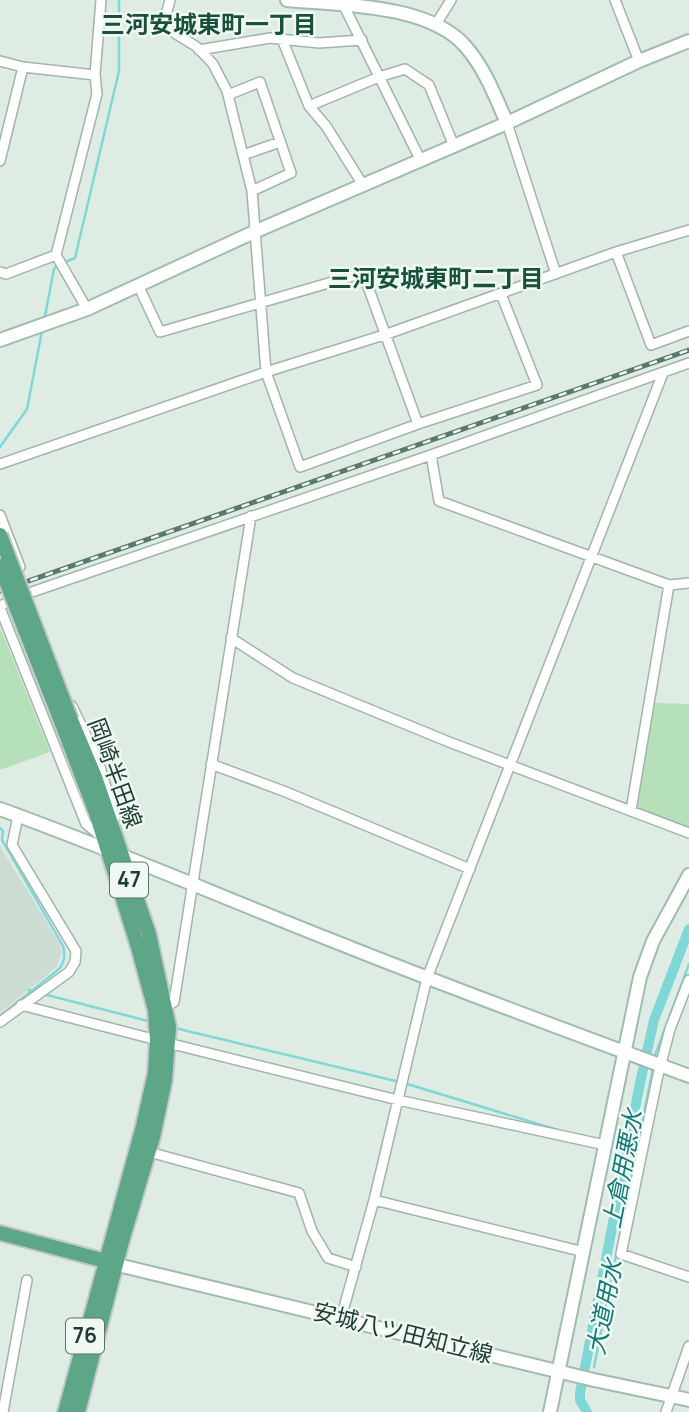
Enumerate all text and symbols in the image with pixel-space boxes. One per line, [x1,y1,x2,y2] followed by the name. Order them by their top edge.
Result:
[101,7,317,40] district label: 三河安城東町一丁目
[328,261,544,294] district label: 三河安城東町二丁目
[81,713,151,832] street label: 岡崎半田線
[110,862,148,898] road number: 47
[594,1104,650,1231] water label: 上倉用悪水
[578,1254,629,1357] water label: 大道用水
[310,1294,496,1370] street label: 安城八ツ田知立線
[66,1318,104,1354] road number: 76

